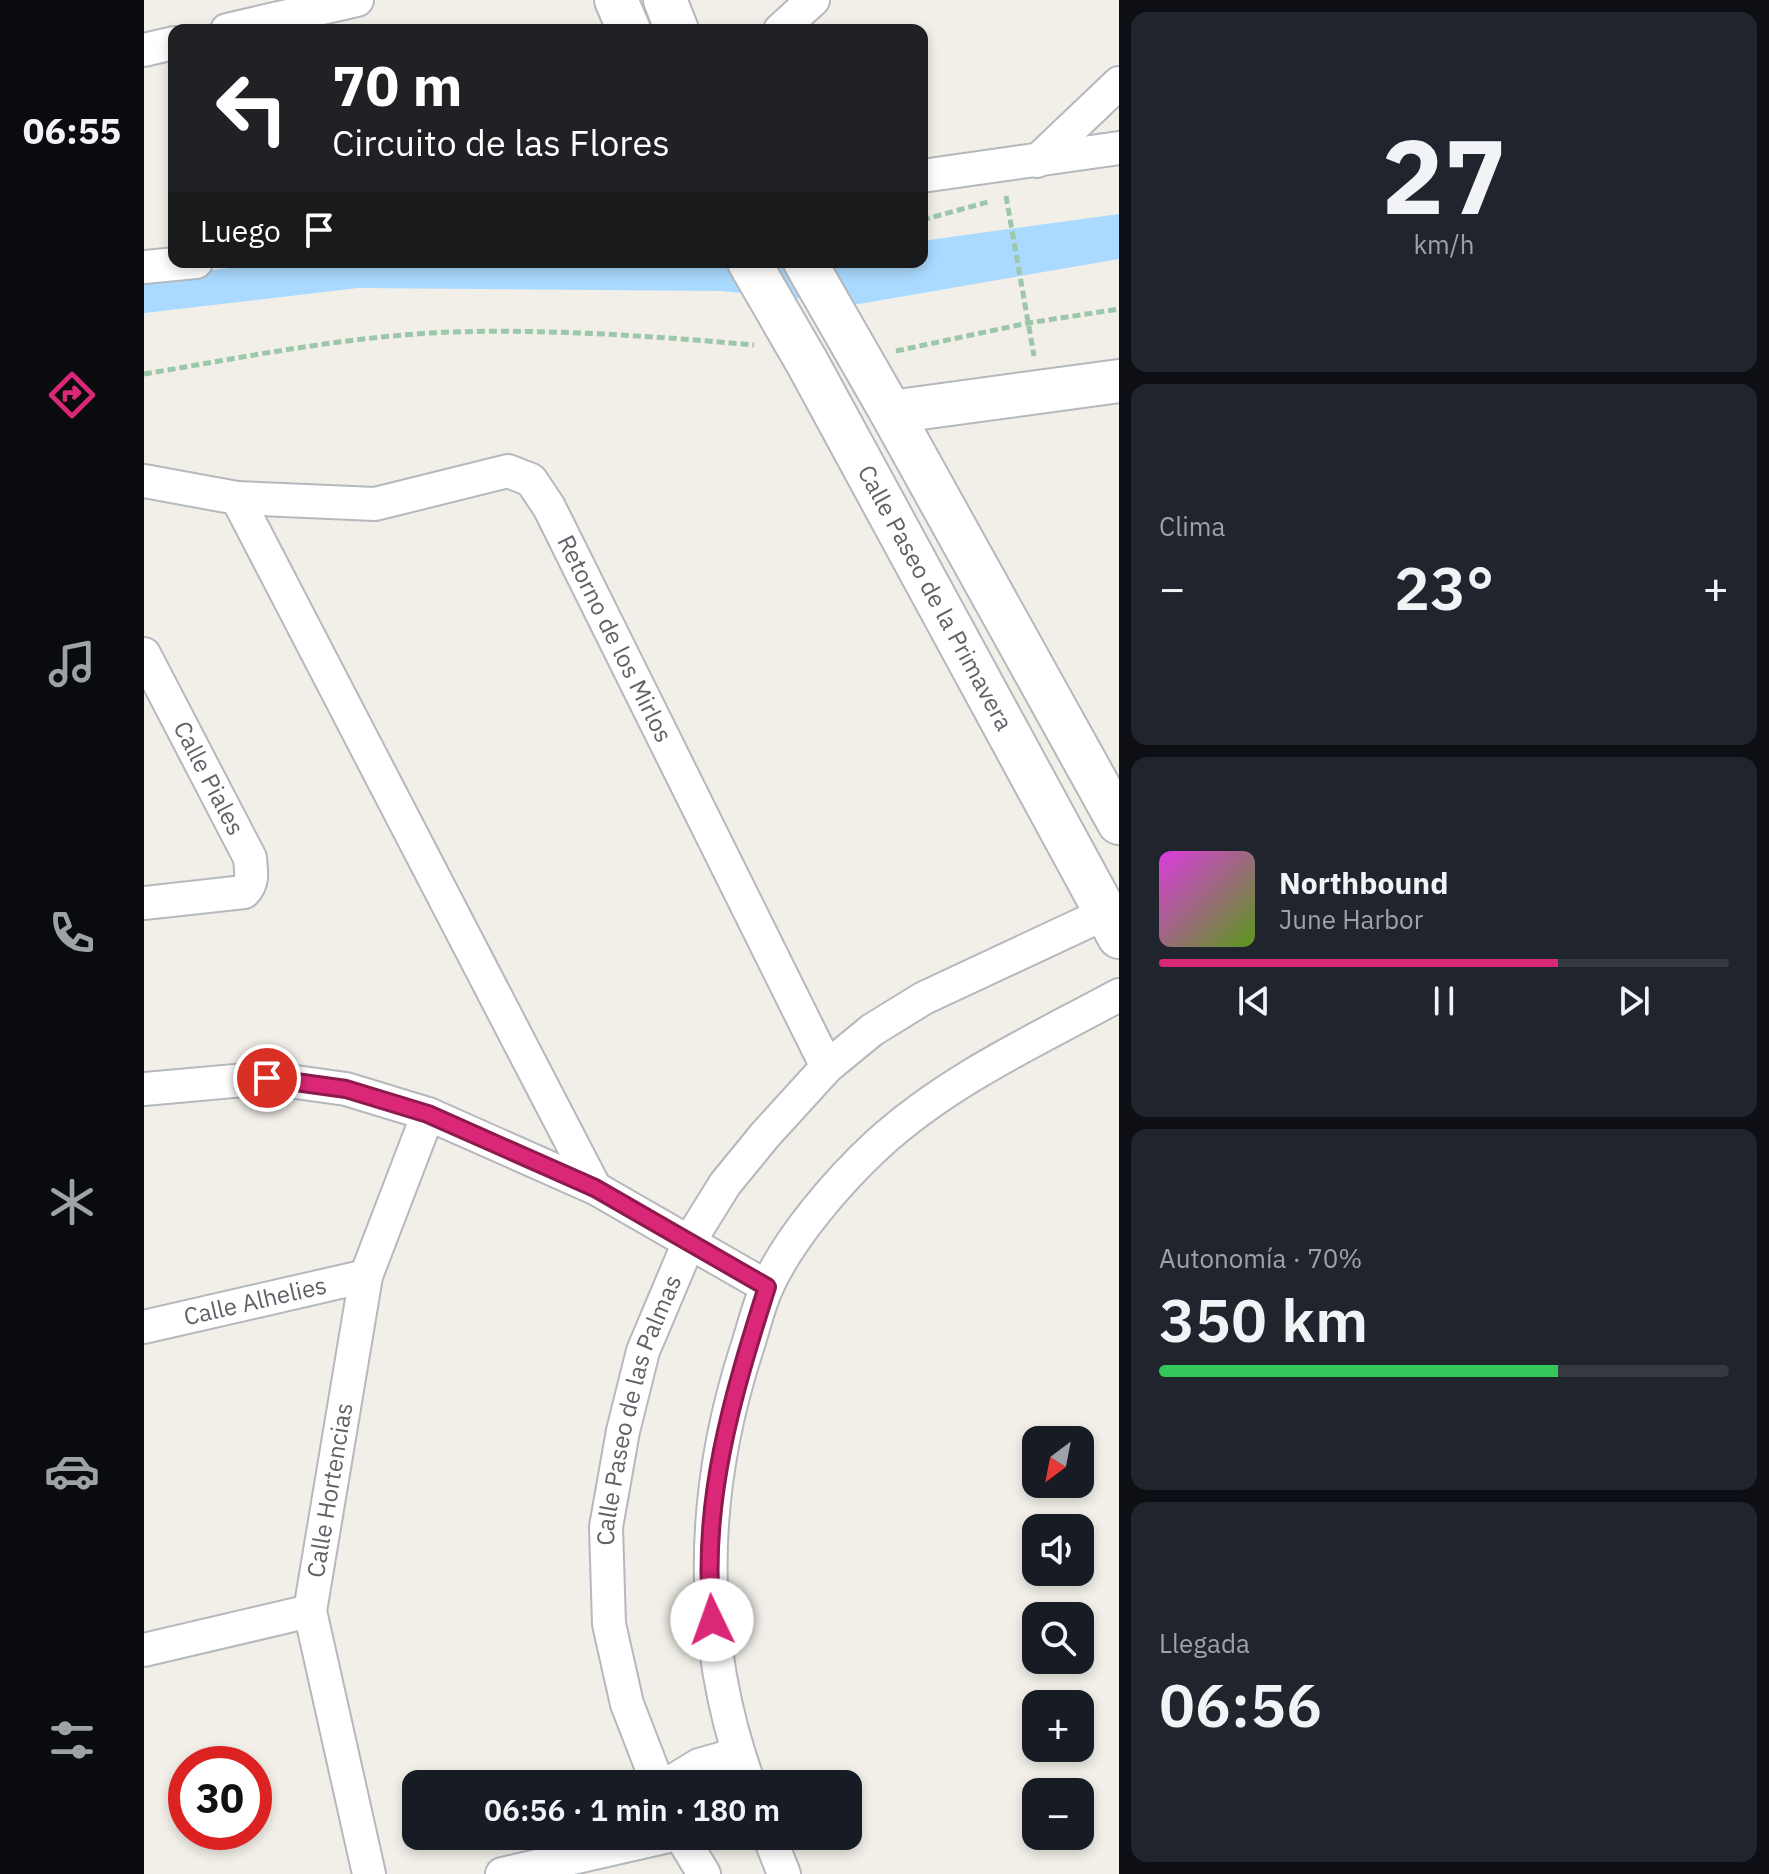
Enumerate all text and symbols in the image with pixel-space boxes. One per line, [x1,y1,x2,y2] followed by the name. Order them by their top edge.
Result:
[332,49,462,121] text: 70 m
[200,56,304,160] icon: left
[23,107,121,154] text: 06:55
[1382,107,1506,243] text: 27
[332,119,670,166] text: Circuito de las Flores
[297,208,341,252] icon: arrive
[200,211,281,250] text: Luego
[1413,227,1475,261] text: km/h
[44,367,100,423] icon: directions
[851,459,1021,736] street label: Calle Paseo de la Primavera
[1159,509,1225,543] text: Clima
[550,529,680,747] street label: Retorno de los Mirlos
[1394,548,1494,627] text: 23°
[1159,559,1185,616] text: −
[1703,559,1729,616] text: +
[44,636,100,692] icon: music
[167,715,252,840] street label: Calle Piales
[1279,863,1448,902] text: Northbound
[1279,902,1423,936] text: June Harbor
[44,905,100,961] icon: phone
[1232,979,1276,1023] icon: previous
[1422,979,1466,1023] icon: pause
[1612,979,1656,1023] icon: next
[233,1044,301,1112] pin
[245,1056,289,1100] icon: arrive
[44,1174,100,1230] icon: climate
[1159,1241,1362,1275] text: Autonomía · 70%
[180,1269,329,1332] street label: Calle Alhelies
[589,1270,688,1546] street label: Calle Paseo de las Palmas
[1159,1280,1368,1359] text: 350 km
[299,1400,360,1580] street label: Calle Hortencias
[1022,1426,1094,1498] north arrow
[1022,1426,1094,1850] map controls
[44,1443,100,1499] icon: car
[1022,1514,1094,1586] button: sound
[670,1578,754,1662] position arrow
[1022,1602,1094,1674] button: search
[1159,1626,1250,1660] text: Llegada
[1159,1665,1322,1744] text: 06:56
[1022,1690,1094,1762] button: +
[44,1712,100,1768] icon: filters
[168,1746,272,1850] speed limit sign: 30
[1022,1778,1094,1850] button: −
[484,1790,780,1829] text: 06:56 · 1 min · 180 m

